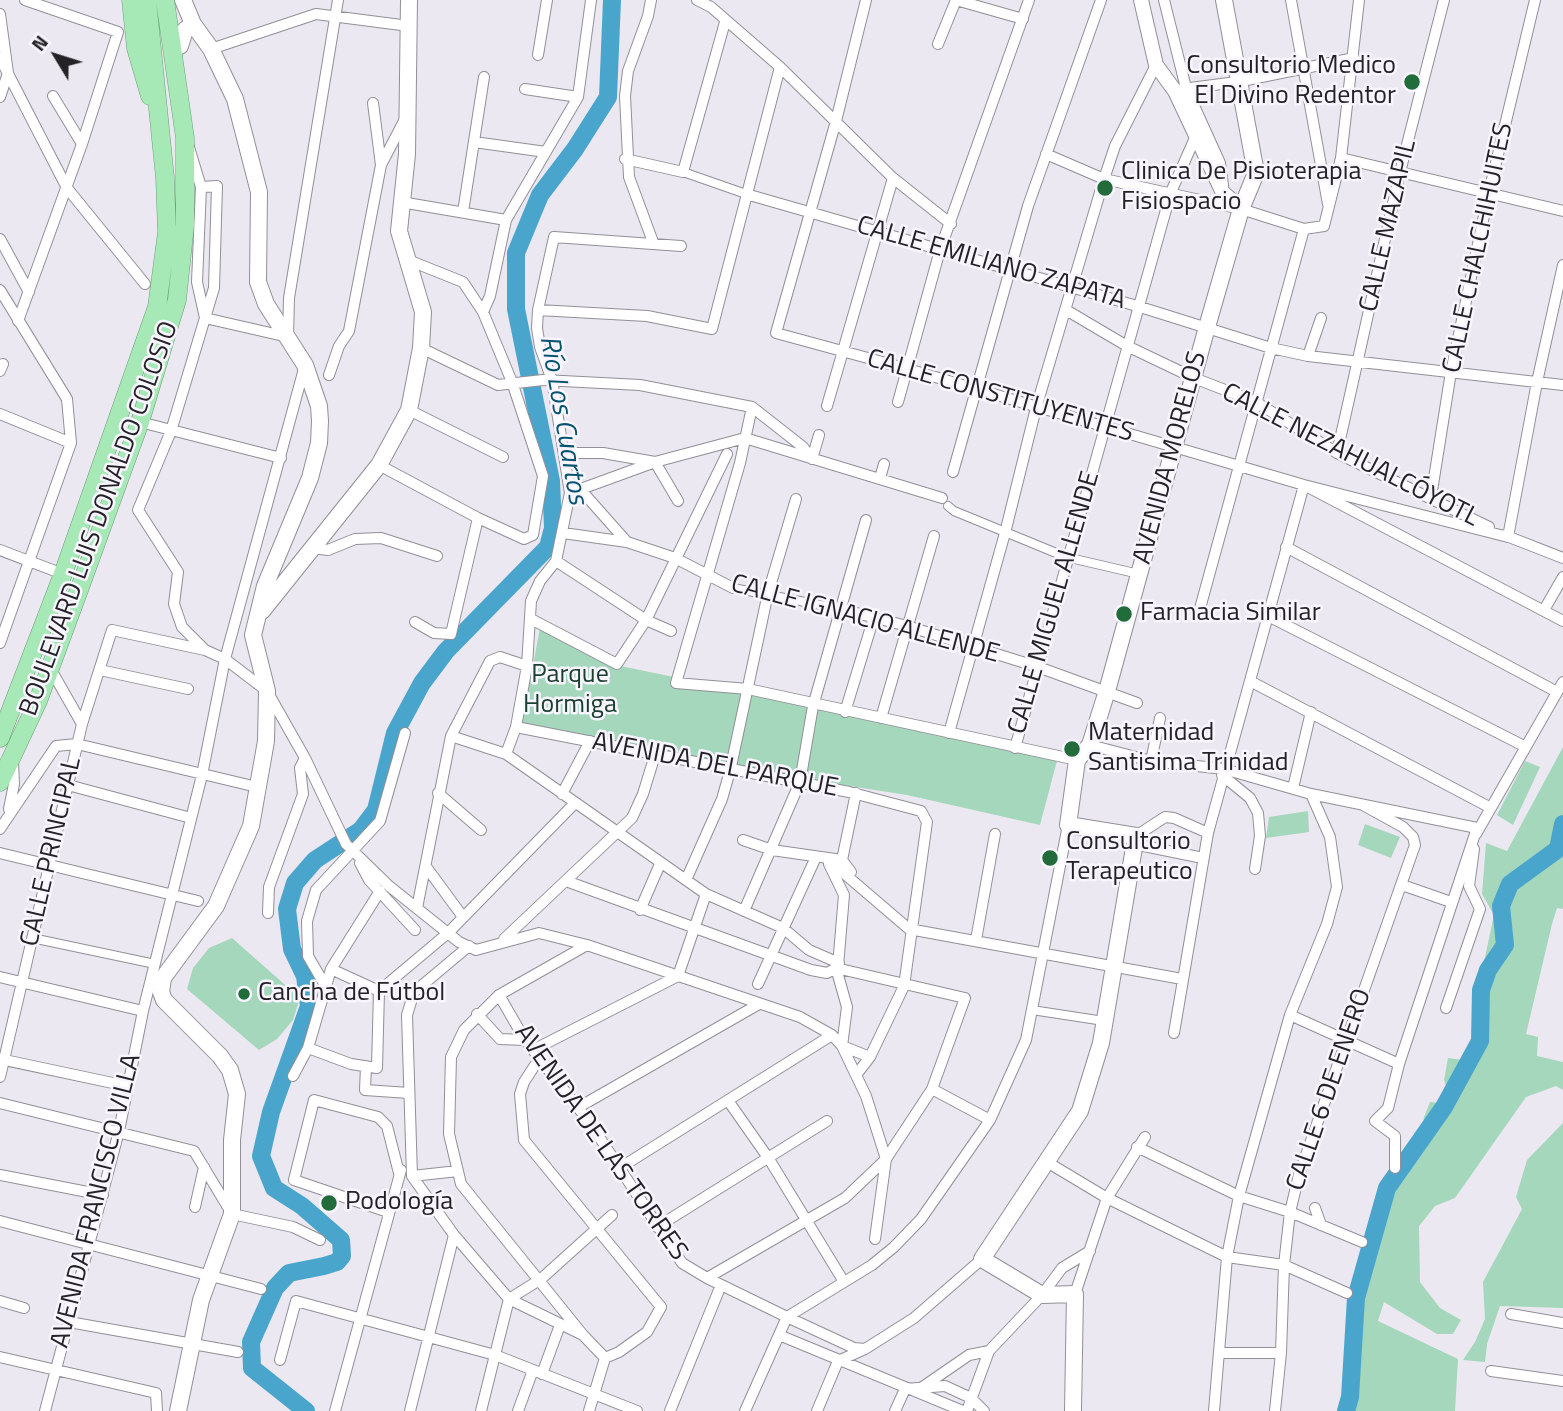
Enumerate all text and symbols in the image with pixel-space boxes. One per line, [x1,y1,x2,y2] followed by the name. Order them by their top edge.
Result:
[21,21,91,91] north arrow
[24,29,55,57] text: N
[1186,51,1396,112] place label: Consultorio Medico El Divino Redentor
[1402,72,1422,92] marker: Consultorio Medico El Divino Redentor
[1437,120,1521,376] street label: CALLE CHALCHIHUITES
[1354,137,1424,315] street label: CALLE MAZAPIL
[1121,157,1361,218] place label: Clinica De Pisioterapia Fisiospacio
[1095,178,1115,198] marker: Clinica De Pisioterapia Fisiospacio
[853,211,1129,317] street label: CALLE EMILIANO ZAPATA
[14,318,186,720] street label: BOULEVARD LUIS DONALDO COLOSIO
[531,333,593,507] water label: Río Los Cuartos
[863,344,1137,450] street label: CALLE CONSTITUYENTES
[1128,348,1214,568] street label: AVENIDA MORELOS
[1216,378,1484,534] street label: CALLE NEZAHUALCÓYOTL
[1003,468,1107,738] street label: CALLE MIGUEL ALLENDE
[727,569,1003,671] street label: CALLE IGNACIO ALLENDE
[1140,598,1321,630] place label: Farmacia Similar
[1114,604,1134,624] marker: Farmacia Similar
[523,660,617,722] park label: Parque Hormiga
[1088,718,1288,780] place label: Maternidad Santisima Trinidad
[590,727,840,805] street label: AVENIDA DEL PARQUE
[1062,739,1082,759] marker: Maternidad Santisima Trinidad
[15,754,89,950] street label: CALLE PRINCIPAL
[1066,827,1193,888] place label: Consultorio Terapeutico
[1040,848,1060,868] marker: Consultorio Terapeutico
[258,978,445,1010] place label: Cancha de Fútbol
[1281,985,1379,1195] street label: CALLE 6 DE ENERO
[236,986,252,1002] marker: Cancha de Fútbol
[507,1019,693,1267] street label: AVENIDA DE LAS TORRES
[45,1051,149,1351] street label: AVENIDA FRANCISCO VILLA
[345,1187,453,1219] place label: Podología
[319,1193,339,1213] marker: Podología

